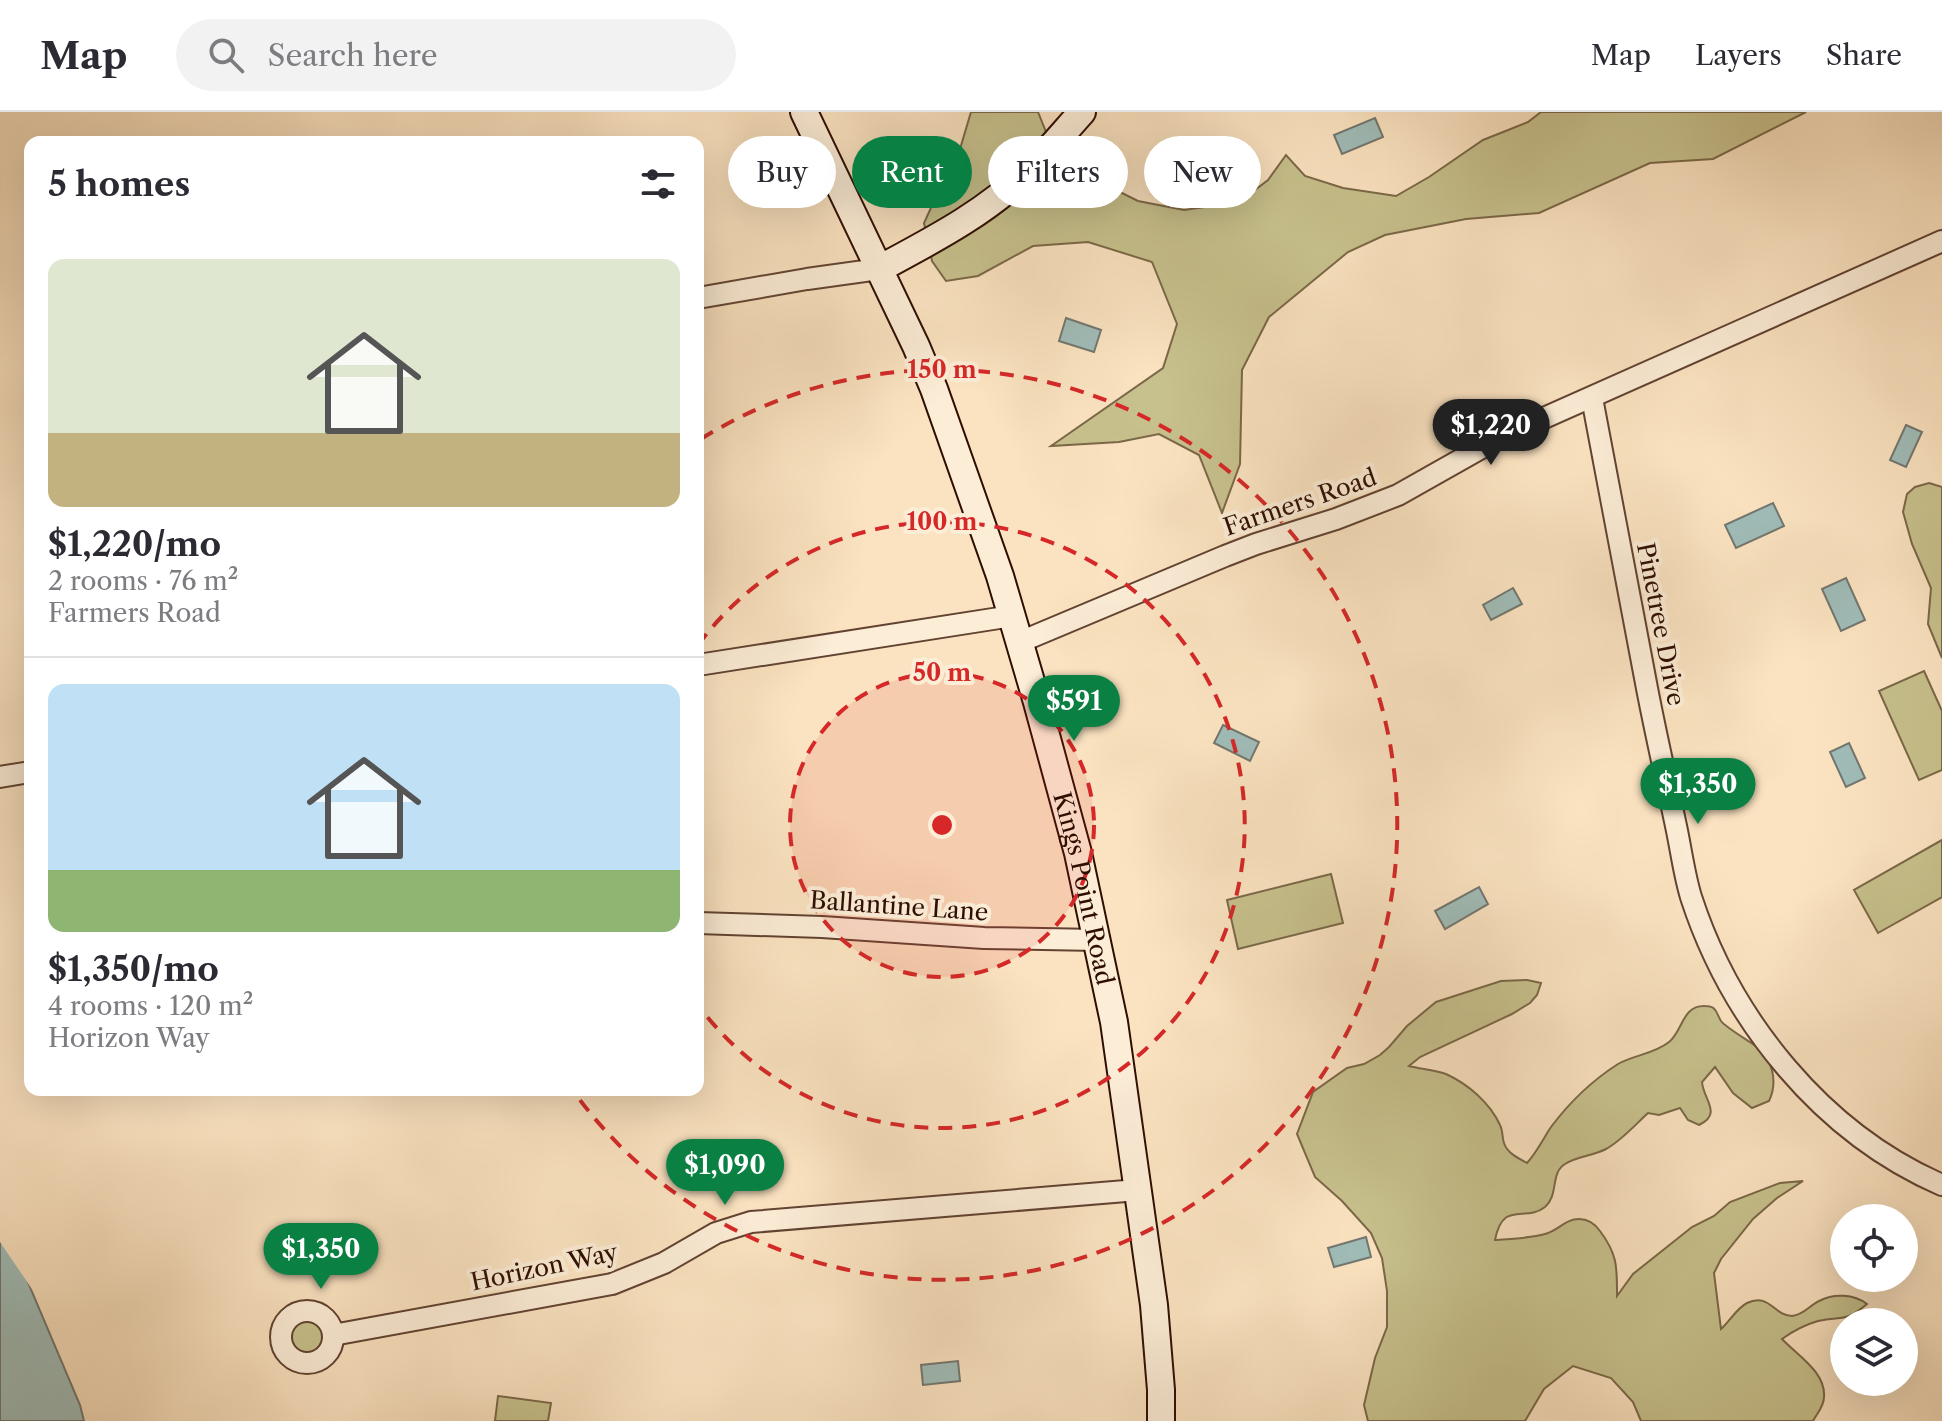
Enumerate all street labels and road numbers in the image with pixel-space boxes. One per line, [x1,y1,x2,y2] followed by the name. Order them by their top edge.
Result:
[1220,462,1381,542] street label: Farmers Road
[1631,540,1691,708] street label: Pinetree Drive
[1048,789,1120,988] street label: Kings Point Road
[809,885,989,927] street label: Ballantine Lane
[468,1237,621,1297] street label: Horizon Way

